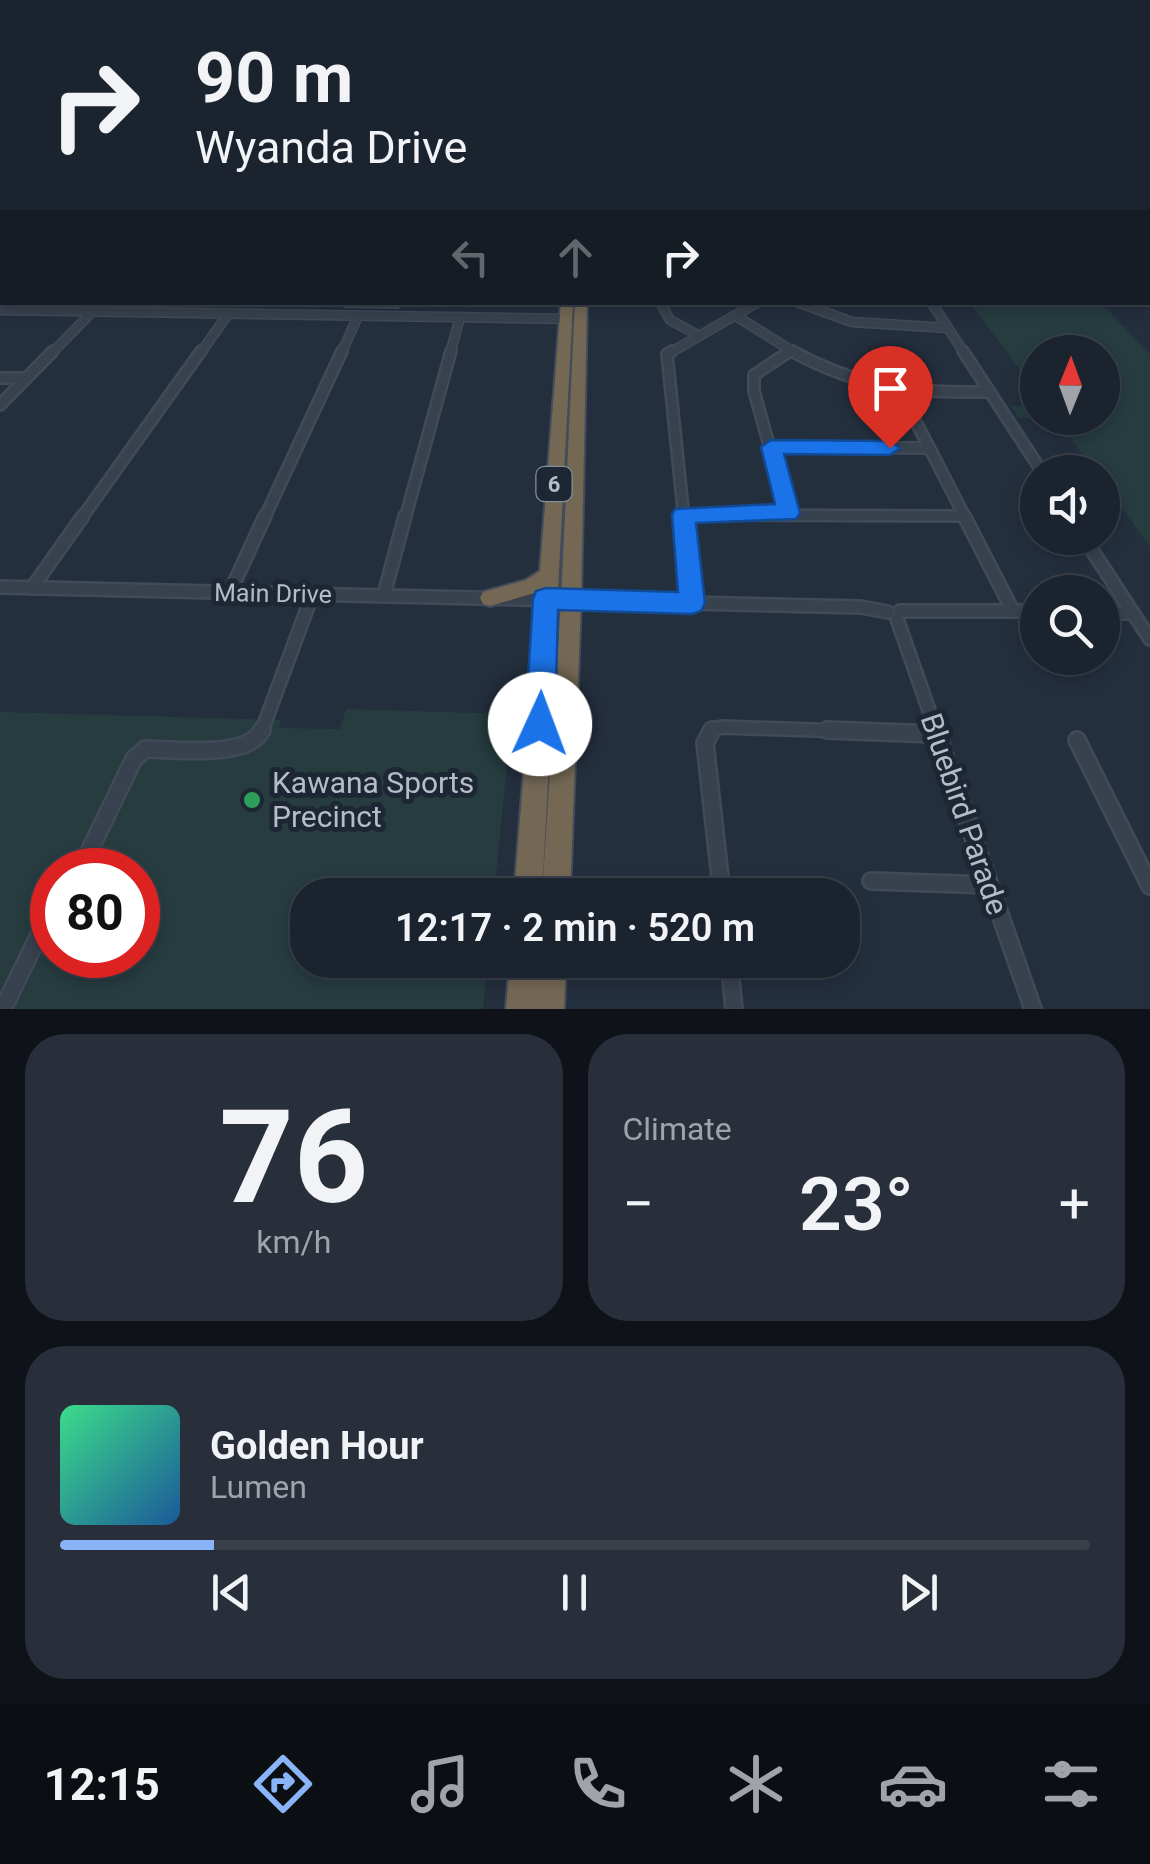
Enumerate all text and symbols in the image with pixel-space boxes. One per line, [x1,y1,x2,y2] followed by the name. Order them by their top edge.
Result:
[195,37,353,119] text: 90 m
[30,40,160,170] icon: right
[195,121,467,174] text: Wyanda Drive
[443,230,498,285] icon: left
[548,230,603,285] icon: ahead
[653,230,708,285] icon: right
[1020,335,1120,435] north arrow
[1020,335,1120,675] map controls
[848,346,933,449] pin
[863,361,918,416] icon: arrive
[1020,455,1120,555] button: sound
[536,467,572,501] road number: 6
[1020,575,1120,675] button: search
[214,578,332,609] street label: Main Drive
[488,672,592,776] position arrow
[914,709,1015,919] street label: Bluebird Parade
[272,765,474,834] place label: Kawana Sports Precinct
[241,789,263,811] marker: Kawana Sports Precinct
[30,848,160,978] speed limit sign: 80
[395,906,755,950] text: 12:17 · 2 min · 520 m
[219,1081,368,1234] text: 76
[623,1110,732,1148] text: Climate
[799,1160,914,1248] text: 23°
[623,1172,654,1236] text: −
[1059,1172,1090,1236] text: +
[256,1223,331,1261] text: km/h
[210,1424,424,1468] text: Golden Hour
[210,1468,307,1506] text: Lumen
[204,1565,259,1620] icon: previous
[547,1565,602,1620] icon: pause
[891,1565,946,1620] icon: next
[248,1749,318,1819] icon: directions
[405,1749,475,1819] icon: music
[563,1749,633,1819] icon: phone
[721,1749,791,1819] icon: climate
[878,1749,948,1819] icon: car
[1036,1749,1106,1819] icon: filters
[44,1758,160,1811] text: 12:15

